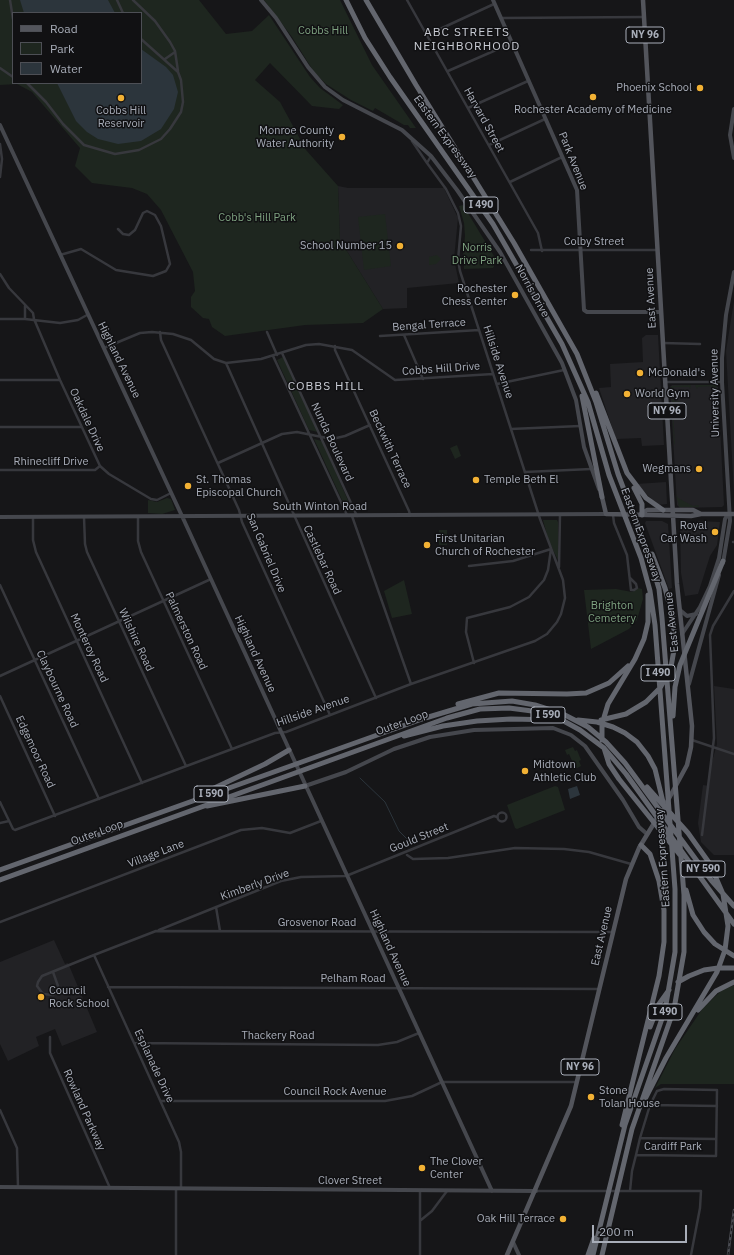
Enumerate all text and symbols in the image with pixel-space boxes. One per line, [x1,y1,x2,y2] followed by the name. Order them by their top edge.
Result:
[12,12,142,84] legend
[50,21,78,36] text: Road
[298,24,348,38] park label: Cobbs Hill
[414,26,520,54] district label: ABC STREETS NEIGHBORHOOD
[626,27,664,43] road number: NY 96
[50,41,74,56] text: Park
[50,61,82,76] text: Water
[616,81,692,95] place label: Phoenix School
[695,83,705,93] marker: Phoenix School
[461,85,507,155] street label: Harvard Street
[588,92,598,102] marker: Rochester Academy of Medicine
[116,93,126,103] marker: Cobbs Hill Reservoir
[411,93,479,181] street label: Eastern Expressway
[514,103,672,117] place label: Rochester Academy of Medicine
[96,104,146,130] place label: Cobbs Hill Reservoir
[256,124,334,150] place label: Monroe County Water Authority
[555,130,591,192] street label: Park Avenue
[337,132,347,142] marker: Monroe County Water Authority
[464,197,498,213] road number: I 490
[218,211,296,225] park label: Cobb's Hill Park
[564,235,624,249] street label: Colby Street
[300,239,392,253] place label: School Number 15
[395,241,405,251] marker: School Number 15
[452,241,502,267] park label: Norris Drive Park
[512,262,552,320] street label: Norris Drive
[643,267,659,329] street label: East Avenue
[442,282,507,308] place label: Rochester Chess Center
[510,290,520,300] marker: Rochester Chess Center
[392,316,466,334] street label: Bengal Terrace
[95,320,143,400] street label: Highland Avenue
[480,324,516,400] street label: Hillside Avenue
[708,349,722,437] street label: University Avenue
[401,360,481,378] street label: Cobbs Hill Drive
[648,366,706,380] place label: McDonald's
[635,368,645,378] marker: McDonald's
[288,380,364,394] district label: COBBS HILL
[67,386,107,454] street label: Oakdale Drive
[635,387,690,401] place label: World Gym
[622,389,632,399] marker: World Gym
[308,401,356,483] street label: Nunda Boulevard
[648,403,686,419] road number: NY 96
[366,407,414,491] street label: Beckwith Terrace
[14,455,88,469] street label: Rhinecliff Drive
[642,462,691,476] place label: Wegmans
[694,464,704,474] marker: Wegmans
[196,473,281,499] place label: St. Thomas Episcopal Church
[484,473,559,487] place label: Temple Beth El
[471,475,481,485] marker: Temple Beth El
[183,481,193,491] marker: St. Thomas Episcopal Church
[618,486,664,584] street label: Eastern Expressway
[273,500,367,514] street label: South Winton Road
[243,511,289,595] street label: San Gabriel Drive
[660,519,707,545] place label: Royal Car Wash
[300,523,344,597] street label: Castlebar Road
[710,527,720,537] marker: Royal Car Wash
[435,532,535,558] place label: First Unitarian Church of Rochester
[422,540,432,550] marker: First Unitarian Church of Rochester
[162,590,210,672] street label: Palmerston Road
[662,591,682,653] street label: East Avenue
[588,599,636,625] park label: Brighton Cemetery
[116,606,156,674] street label: Wilshire Road
[67,611,111,685] street label: Monteroy Road
[231,613,279,695] street label: Highland Avenue
[33,648,81,730] street label: Claybourne Road
[641,665,675,681] road number: I 490
[275,692,351,730] street label: Hillside Avenue
[374,707,430,739] street label: Outer Loop
[531,707,565,723] road number: I 590
[12,714,58,790] street label: Edgemoor Road
[533,758,596,784] place label: Midtown Athletic Club
[520,766,530,776] marker: Midtown Athletic Club
[194,786,228,802] road number: I 590
[653,808,673,908] street label: Eastern Expressway
[69,817,125,849] street label: Outer Loop
[388,820,450,856] street label: Gould Street
[126,837,186,871] street label: Village Lane
[681,861,725,877] road number: NY 590
[219,866,291,904] street label: Kimberly Drive
[589,905,615,967] street label: East Avenue
[366,907,414,989] street label: Highland Avenue
[278,916,356,930] street label: Grosvenor Road
[320,972,386,986] street label: Pelham Road
[49,984,109,1010] place label: Council Rock School
[36,992,46,1002] marker: Council Rock School
[648,1004,682,1020] road number: I 490
[131,1027,177,1105] street label: Esplanade Drive
[241,1029,315,1043] street label: Thackery Road
[561,1059,599,1075] road number: NY 96
[60,1067,108,1153] street label: Rowland Parkway
[599,1084,660,1110] place label: Stone Tolan House
[283,1085,387,1099] street label: Council Rock Avenue
[586,1092,596,1102] marker: Stone Tolan House
[644,1140,702,1154] street label: Cardiff Park
[430,1155,482,1181] place label: The Clover Center
[417,1163,427,1173] marker: The Clover Center
[318,1174,382,1188] street label: Clover Street
[477,1212,555,1226] place label: Oak Hill Terrace
[558,1214,568,1224] marker: Oak Hill Terrace
[594,1217,689,1243] scale bar
[599,1224,634,1239] text: 200 m

